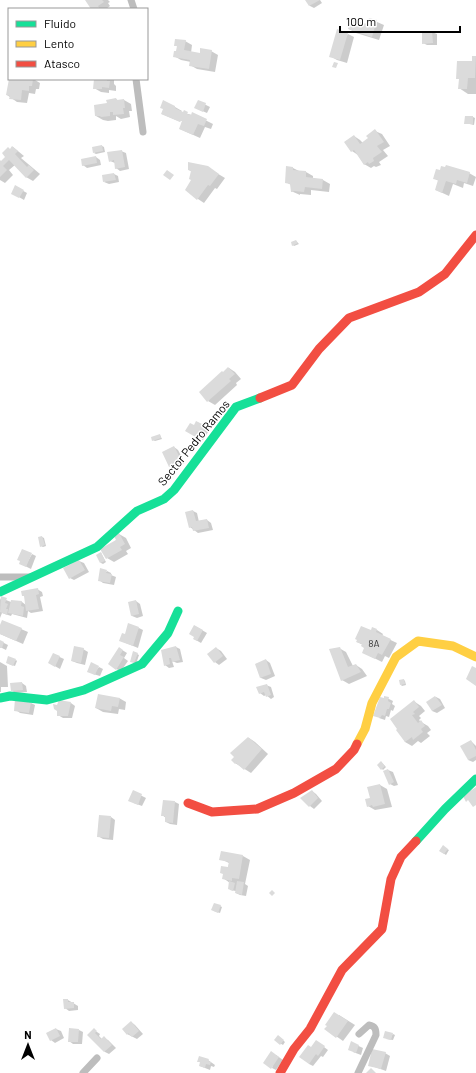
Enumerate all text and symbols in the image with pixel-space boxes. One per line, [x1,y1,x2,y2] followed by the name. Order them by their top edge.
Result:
[8,8,148,80] legend
[340,8,460,34] scale bar
[346,14,376,28] text: 100 m
[44,16,76,30] text: Fluido
[44,36,74,50] text: Lento
[44,56,80,70] text: Atasco
[154,397,232,488] street label: Sector Pedro Ramos
[368,637,380,649] house number: 8A
[8,1025,48,1065] north arrow
[24,1028,32,1041] text: N

